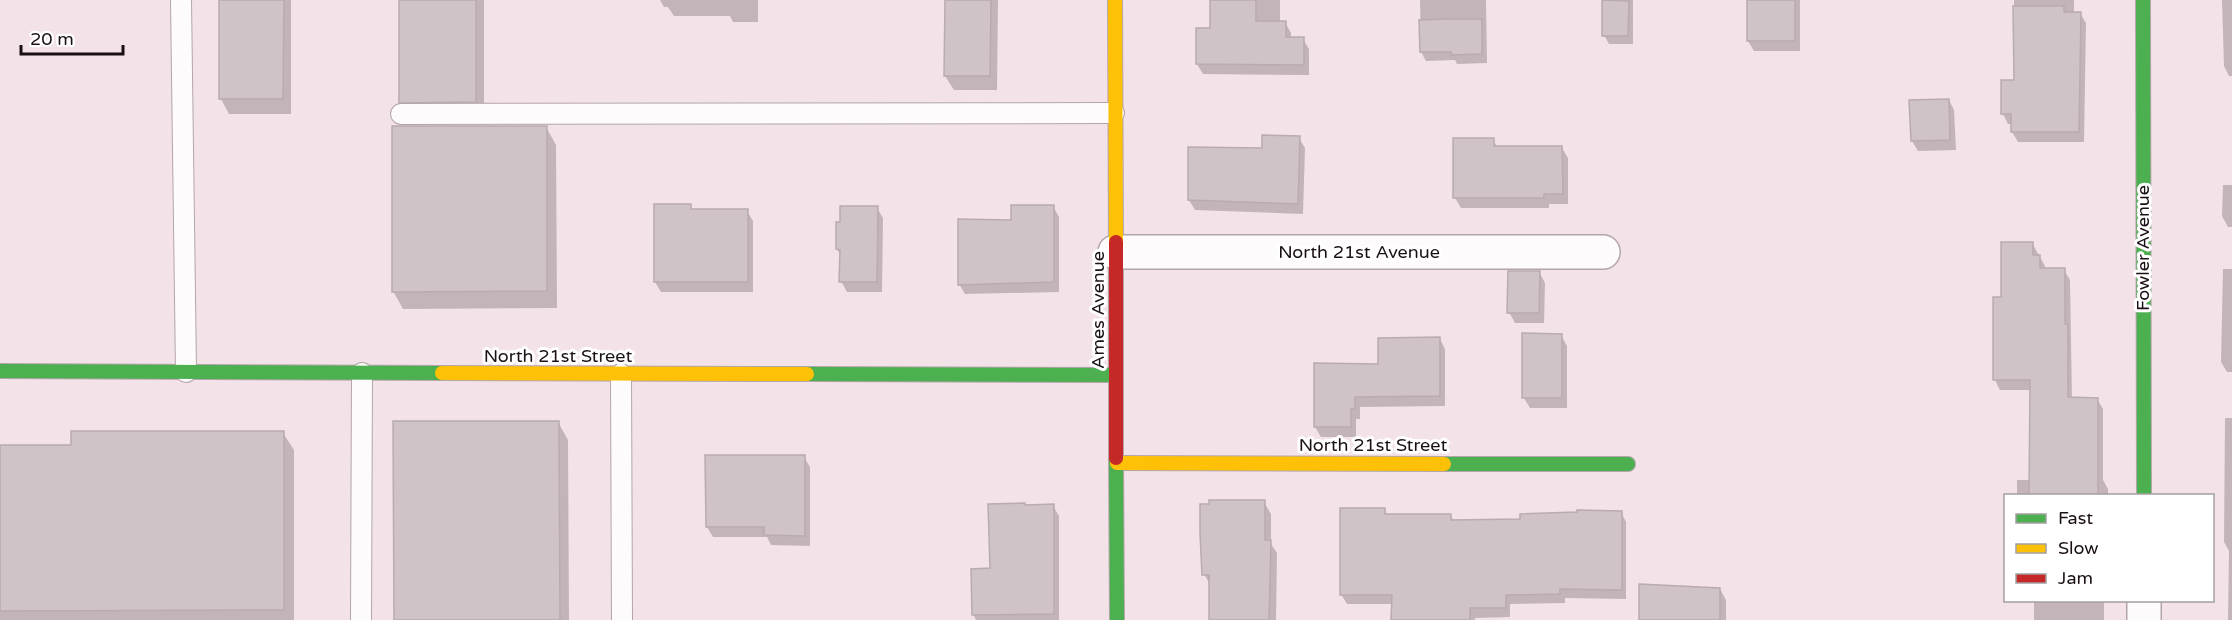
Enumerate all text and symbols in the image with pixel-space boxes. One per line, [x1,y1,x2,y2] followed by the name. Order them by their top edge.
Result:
[21,18,123,56] scale bar
[30,28,74,50] text: 20 m
[2132,185,2154,311] street label: Fowler Avenue
[1278,241,1440,263] street label: North 21st Avenue
[1087,251,1109,369] street label: Ames Avenue
[484,345,632,367] street label: North 21st Street
[1299,434,1447,456] street label: North 21st Street
[2004,494,2214,602] legend
[2058,507,2093,529] text: Fast
[2058,537,2099,559] text: Slow
[2058,567,2093,589] text: Jam

